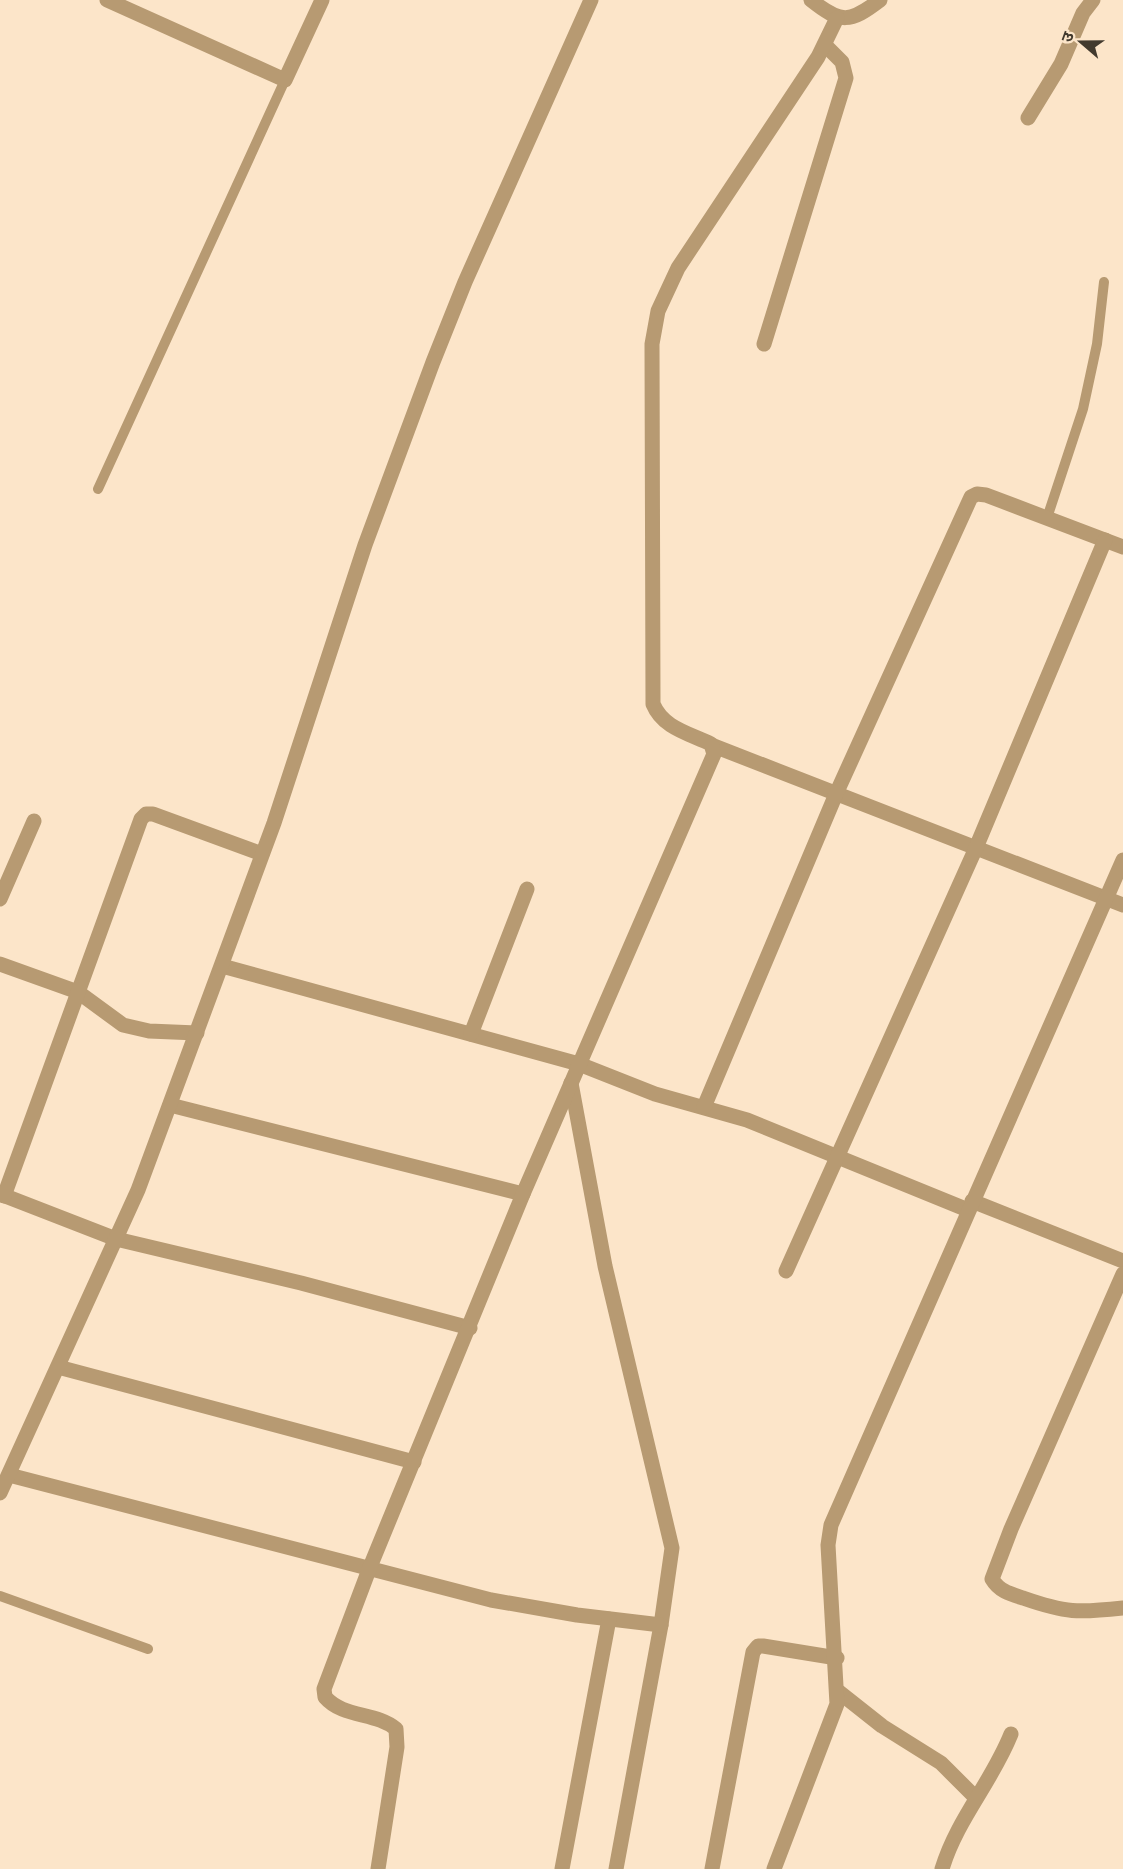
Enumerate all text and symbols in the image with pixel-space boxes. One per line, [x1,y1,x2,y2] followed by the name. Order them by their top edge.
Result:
[1051,12,1111,72] north arrow
[1056,28,1078,45] text: उ

